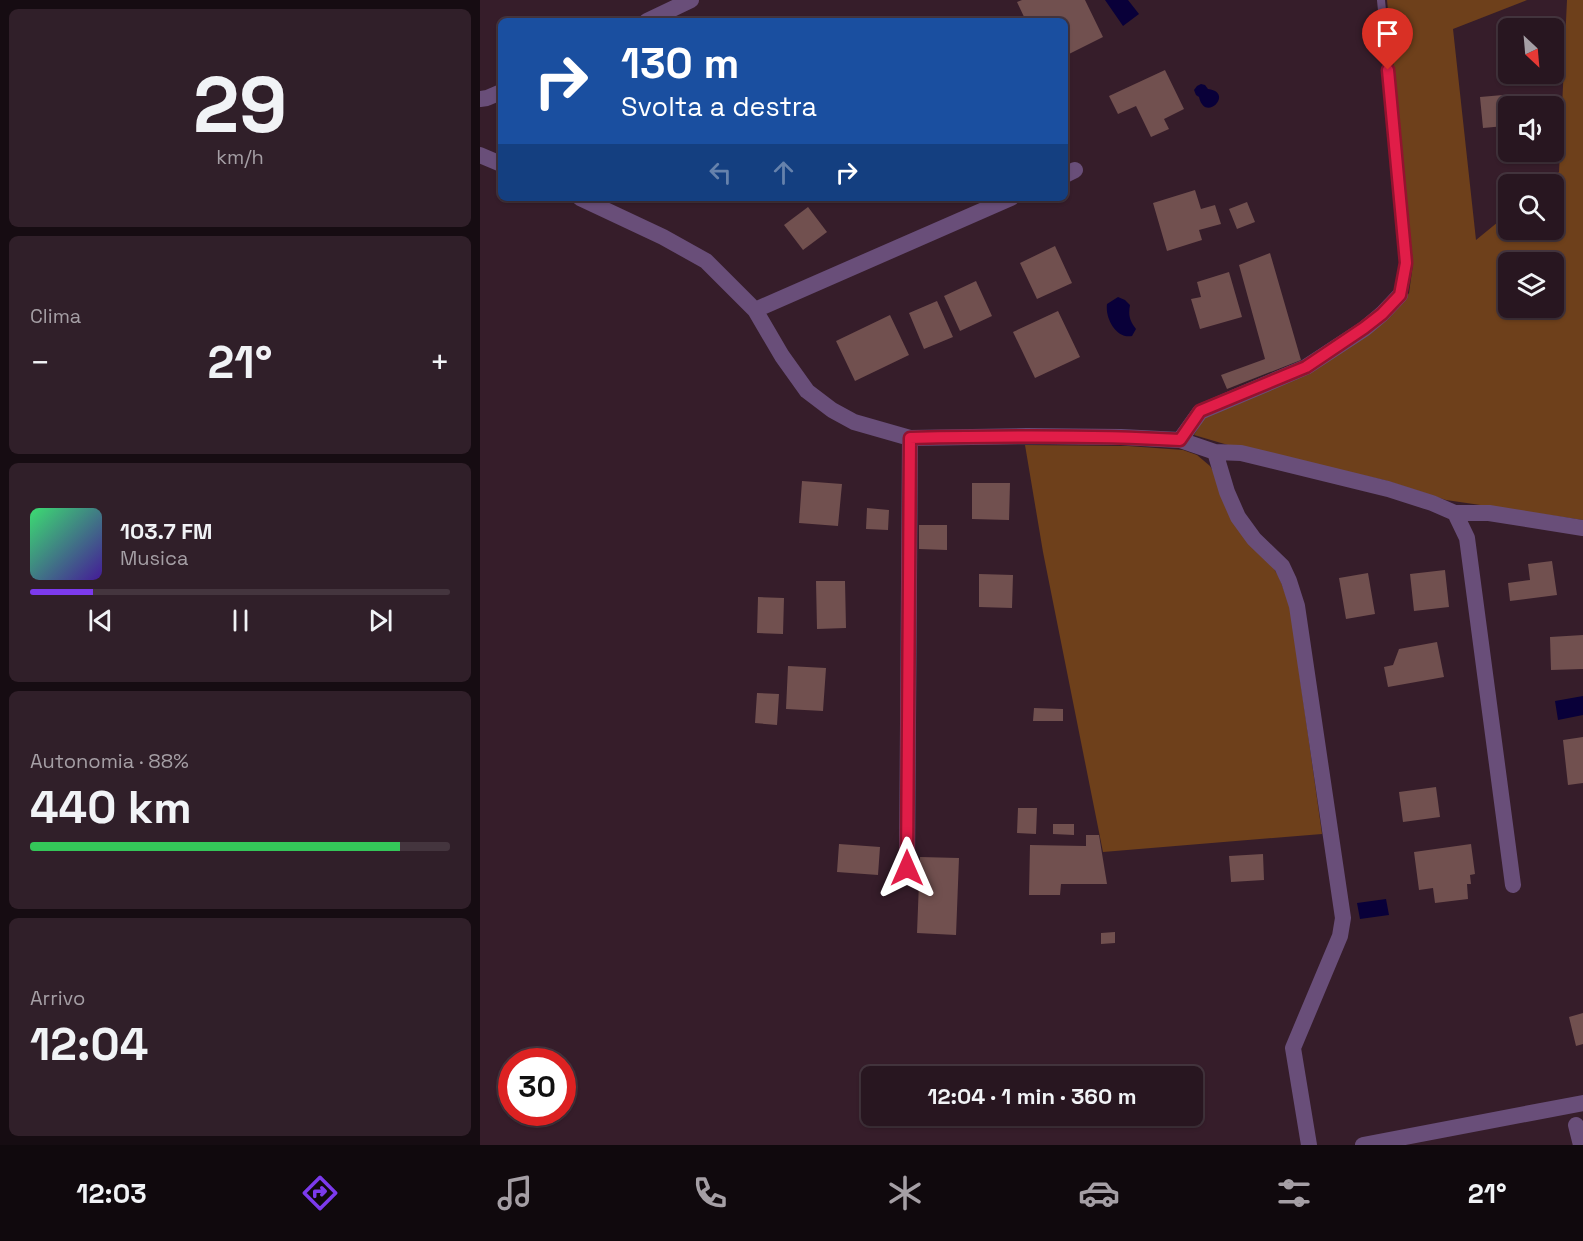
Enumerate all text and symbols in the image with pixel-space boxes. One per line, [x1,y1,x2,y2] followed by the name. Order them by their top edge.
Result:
[1362,8,1413,70] pin
[1371,17,1404,50] icon: arrive
[1498,18,1564,84] north arrow
[1498,18,1564,318] map controls
[621,37,739,90] text: 130 m
[522,42,600,120] icon: right
[193,55,287,155] text: 29
[621,89,817,124] text: Svolta a destra
[1498,96,1564,162] button: sound
[216,144,264,170] text: km/h
[704,156,737,189] icon: left
[767,156,800,189] icon: ahead
[830,156,863,189] icon: right
[1498,174,1564,240] button: search
[1498,252,1564,318] button: layers
[30,303,81,329] text: Clima
[208,334,272,391] text: 21°
[30,342,50,384] text: −
[430,342,450,384] text: +
[120,517,212,545] text: 103.7 FM
[120,545,188,571] text: Musica
[84,604,117,637] icon: previous
[224,604,257,637] icon: pause
[364,604,397,637] icon: next
[30,748,189,774] text: Autonomia · 88%
[30,779,192,836] text: 440 km
[875,836,939,900] position arrow
[30,985,85,1011] text: Arrivo
[30,1016,148,1073] text: 12:04
[498,1048,576,1126] speed limit sign: 30
[927,1082,1137,1110] text: 12:04 · 1 min · 360 m
[299,1172,341,1214] icon: directions
[494,1172,536,1214] icon: music
[689,1172,731,1214] icon: phone
[884,1172,926,1214] icon: climate
[1078,1172,1120,1214] icon: car
[1273,1172,1315,1214] icon: filters
[76,1176,147,1211] text: 12:03
[1468,1176,1507,1211] text: 21°

